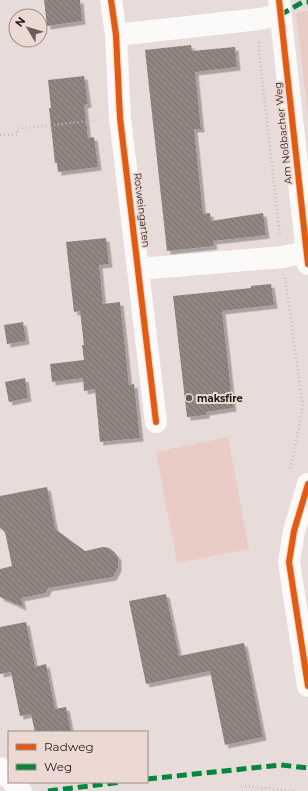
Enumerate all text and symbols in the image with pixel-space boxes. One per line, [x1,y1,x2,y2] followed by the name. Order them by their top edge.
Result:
[8,8,48,48] north arrow
[12,14,28,30] text: N
[271,81,295,185] street label: Am Noßbacher Weg
[131,172,153,248] street label: Rotweingarten
[197,392,243,405] place label: maksfire
[184,393,194,403] marker: maksfire
[8,731,148,783] legend
[44,739,94,754] text: Radweg
[44,759,72,774] text: Weg

